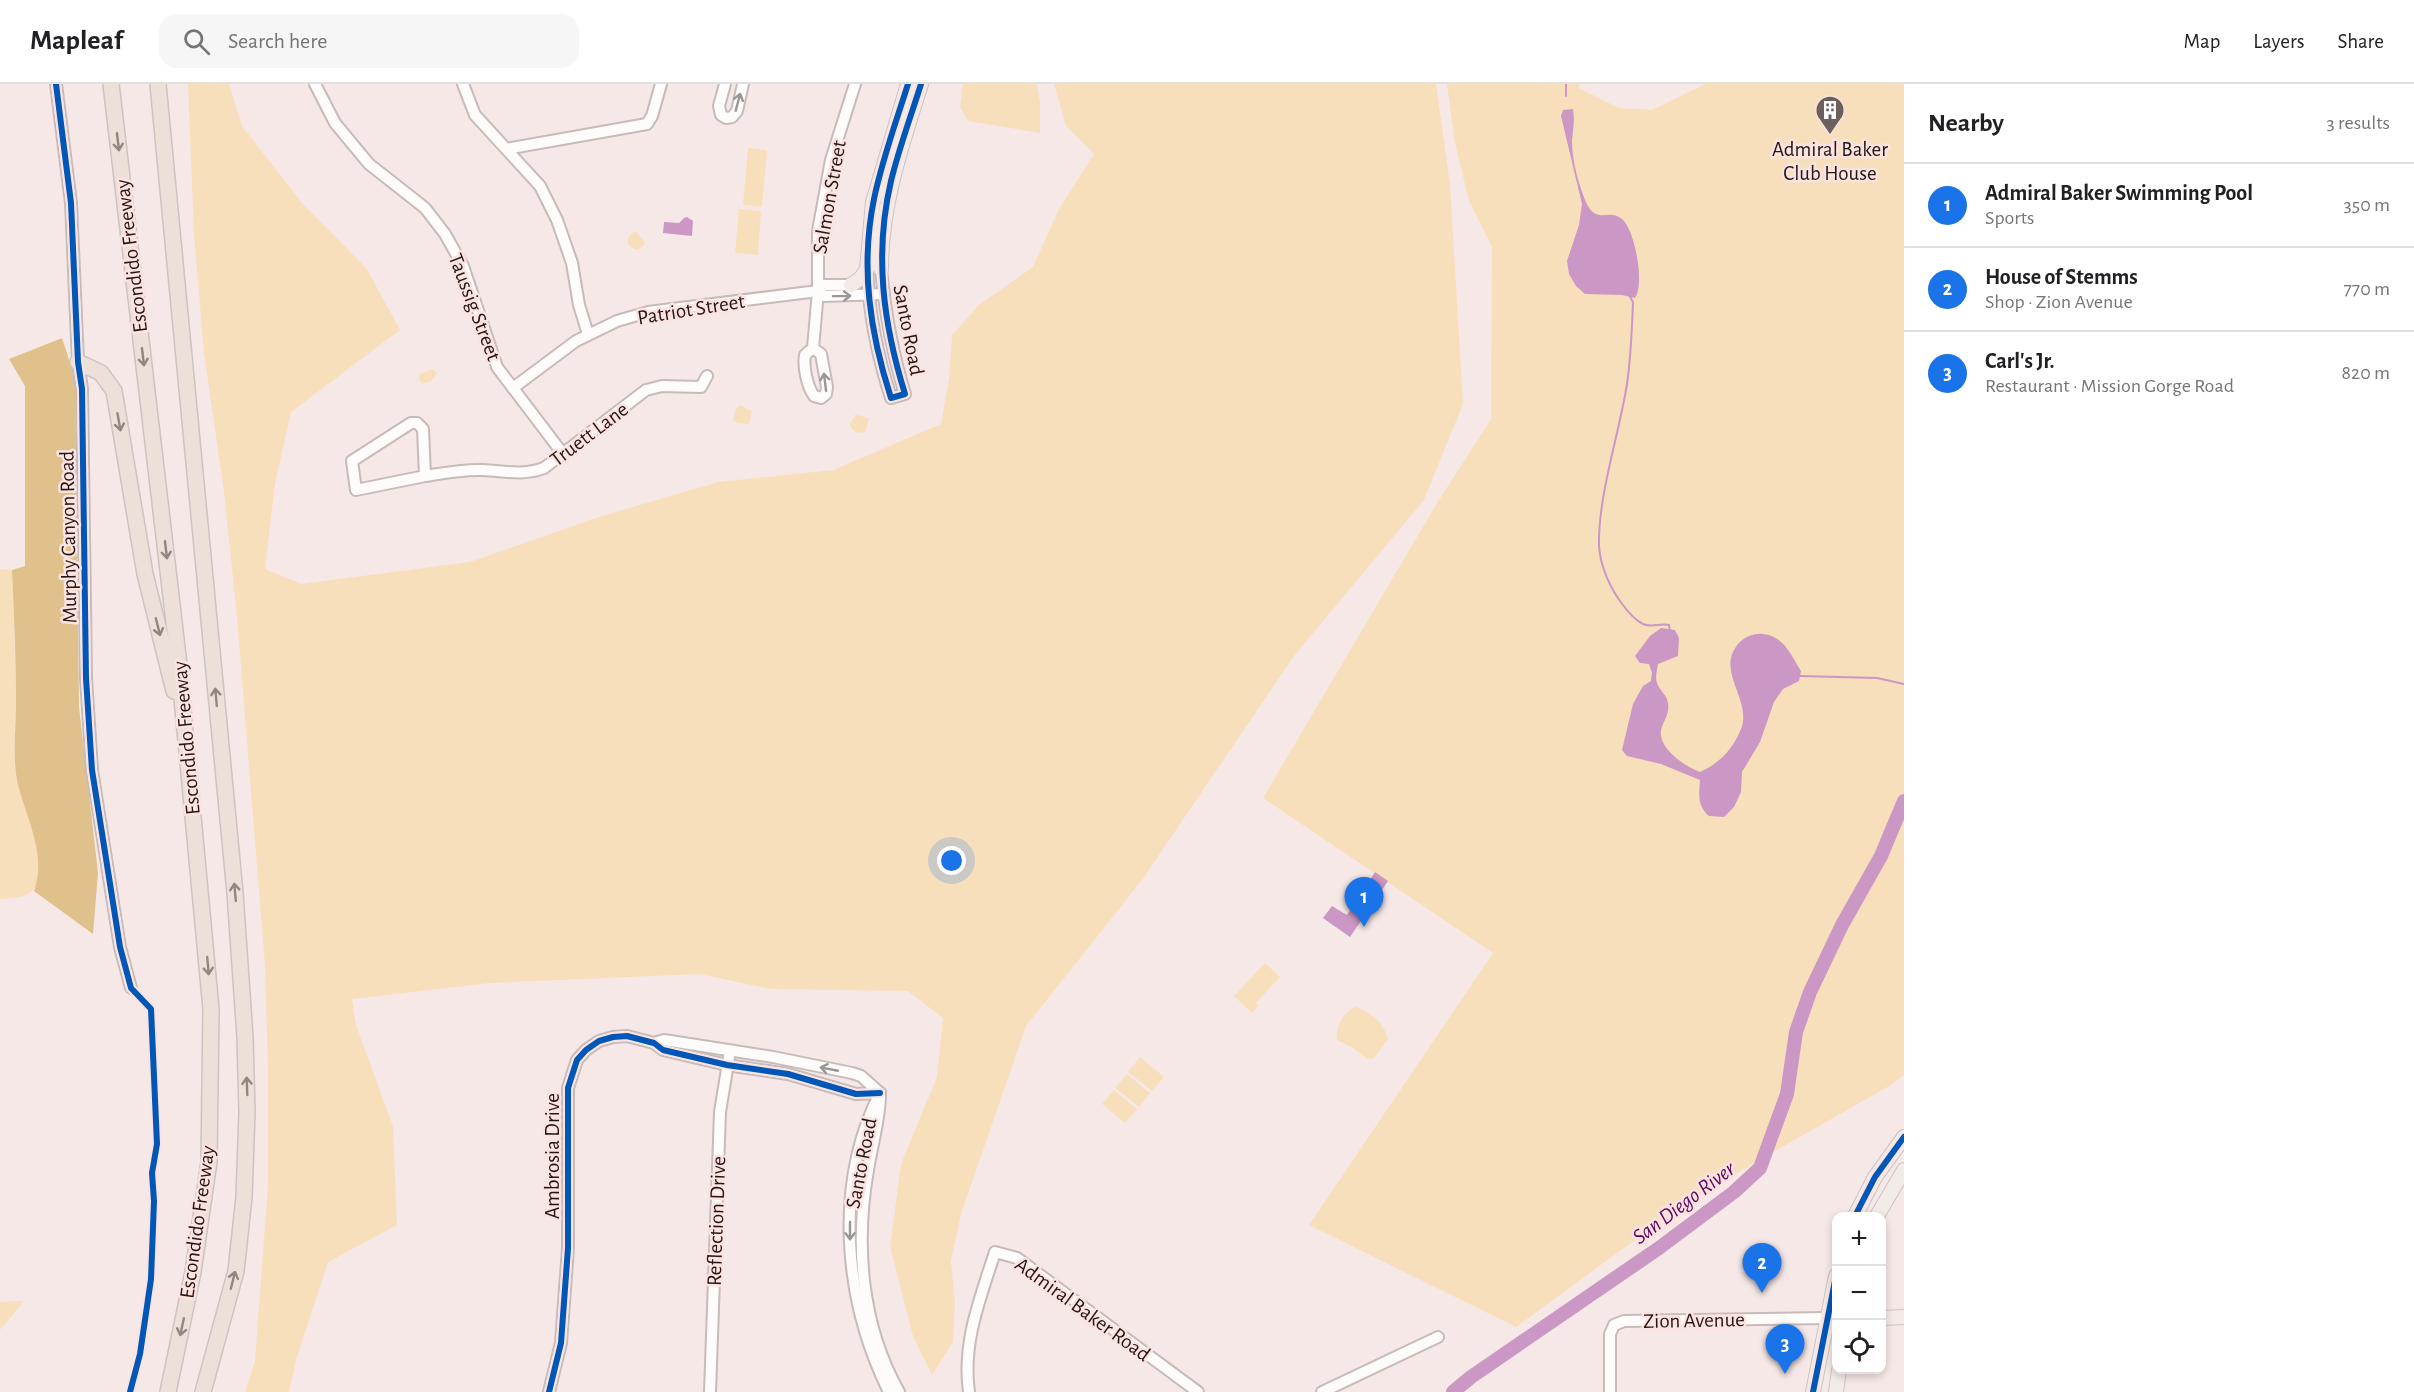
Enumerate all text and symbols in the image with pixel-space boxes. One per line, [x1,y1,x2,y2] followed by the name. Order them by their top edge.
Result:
[159,14,579,68] search box
[180,25,213,58] icon: search
[30,27,123,55] text: Mapleaf
[228,30,327,52] text: Search here
[2184,31,2220,52] text: Map
[2253,31,2304,52] text: Layers
[2337,31,2384,52] text: Share
[733,93,745,112] one-way arrow
[1814,94,1846,136] building icon: Admiral Baker Club House
[1928,110,2004,136] text: Nearby
[2326,113,2390,133] text: 3 results
[112,132,123,152] one-way arrow
[809,138,850,256] street label: Salmon Street
[1772,139,1888,184] place label: Admiral Baker Club House
[112,178,151,334] street label: Escondido Freeway
[1985,182,2253,204] text: Admiral Baker Swimming Pool
[1944,195,1951,215] text: 1
[2344,195,2390,215] text: 350 m
[1985,208,2034,228] text: Sports
[444,251,505,364] street label: Taussig Street
[1985,266,2138,288] text: House of Stemms
[1943,279,1952,299] text: 2
[2343,279,2390,299] text: 770 m
[889,283,928,377] street label: Santo Road
[832,290,852,302] one-way arrow
[636,291,747,328] street label: Patriot Street
[1985,292,2133,312] text: Shop · Zion Avenue
[138,346,149,366] one-way arrow
[1985,350,2054,372] text: Carl's Jr.
[1943,363,1952,383] text: 3
[2342,363,2390,383] text: 820 m
[820,372,831,392] one-way arrow
[1985,376,2234,396] text: Restaurant · Mission Gorge Road
[546,398,632,470] street label: Truett Lane
[114,412,125,432] one-way arrow
[56,450,81,624] street label: Murphy Canyon Road
[161,540,172,560] one-way arrow
[153,617,165,636] one-way arrow
[169,660,204,816] street label: Escondido Freeway
[210,688,221,708] one-way arrow
[937,846,966,875] your location
[1344,878,1384,927] pin: 1
[229,882,240,902] one-way arrow
[203,956,214,976] one-way arrow
[820,1063,839,1074] one-way arrow
[241,1077,252,1097] one-way arrow
[542,1093,563,1219] street label: Ambrosia Drive
[842,1116,881,1210] street label: Santo Road
[176,1144,219,1300] street label: Escondido Freeway
[704,1156,729,1286] street label: Reflection Drive
[1628,1157,1740,1248] water label: San Diego River
[1832,1212,1886,1374] map controls
[1832,1212,1886,1266] button: +
[844,1221,856,1241] one-way arrow
[1742,1244,1782,1293] pin: 2
[1011,1253,1154,1365] street label: Admiral Baker Road
[1832,1266,1886,1320] button: −
[228,1271,240,1290] one-way arrow
[1643,1309,1745,1332] street label: Zion Avenue
[175,1317,187,1336] one-way arrow
[1832,1320,1886,1374] button: locate
[1766,1324,1804,1374] pin: 3

